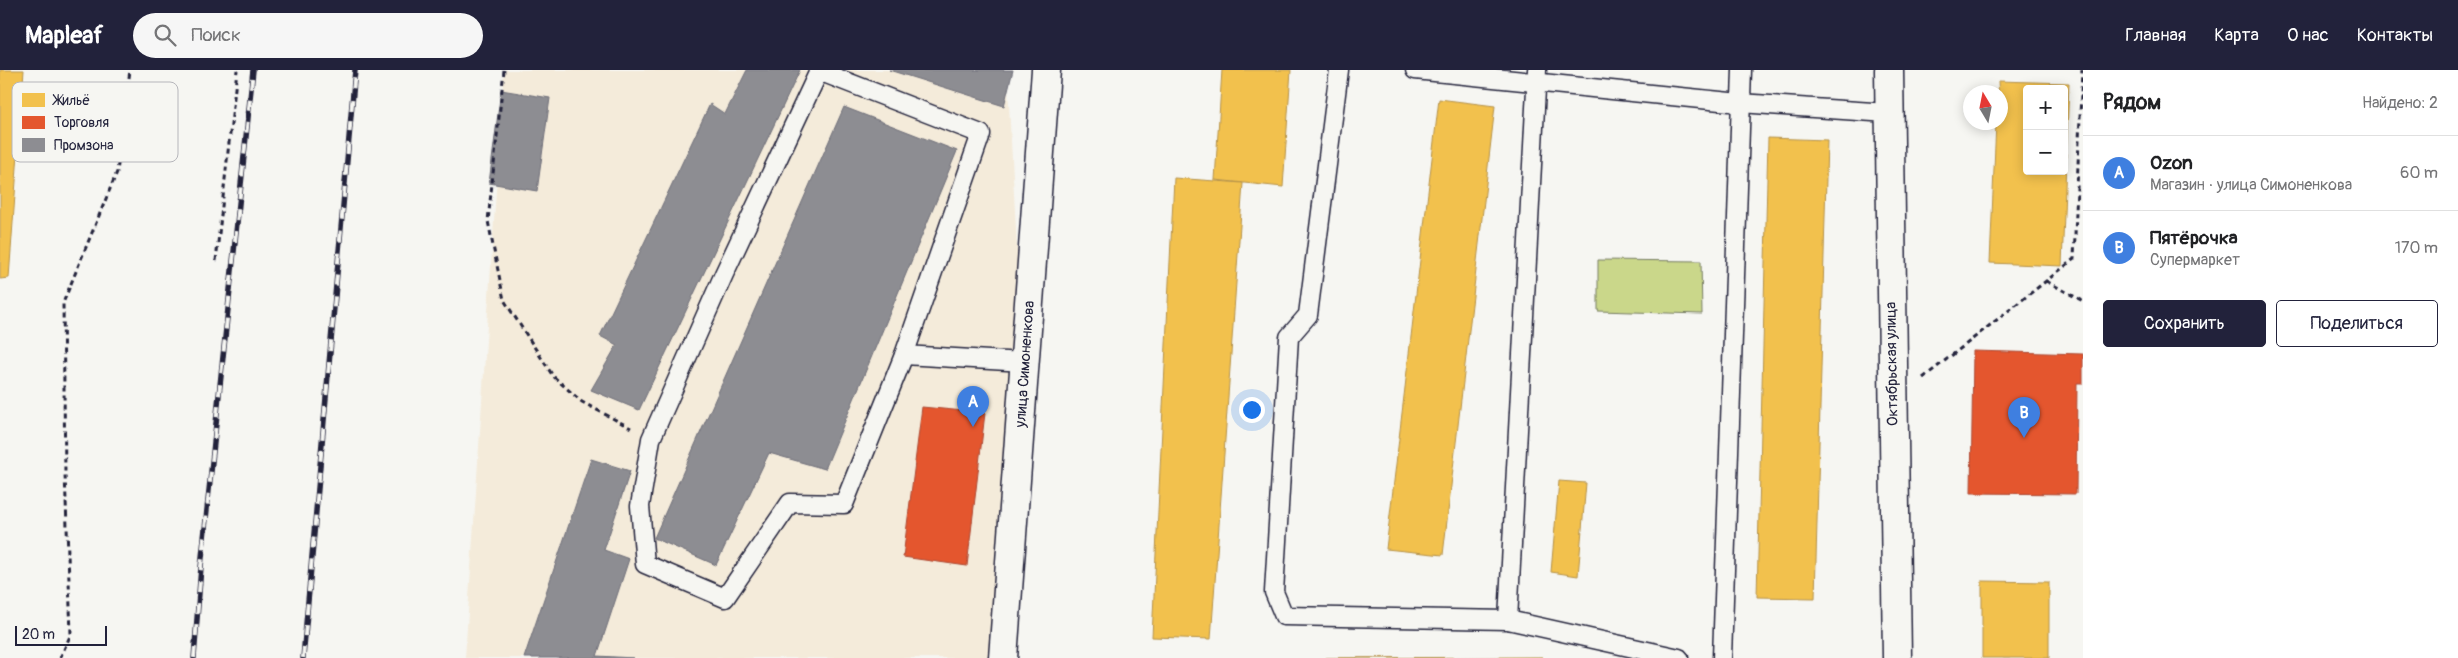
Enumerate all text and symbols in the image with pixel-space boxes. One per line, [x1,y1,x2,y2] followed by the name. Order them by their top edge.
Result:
[133,13,483,58] search box
[25,21,103,50] text: Mapleaf
[151,21,179,49] icon: search
[191,23,241,47] text: Поиск
[2125,24,2186,47] text: Главная
[2214,24,2259,47] text: Карта
[2287,24,2329,47] text: О нас
[2357,24,2433,47] text: Контакты
[12,82,178,162] legend
[1963,85,2008,130] north arrow
[2023,85,2068,175] map controls
[2023,85,2068,130] button: +
[2103,89,2161,116] text: Рядом
[52,92,90,109] text: Жильё
[2362,93,2438,113] text: Найдено: 2
[54,114,109,131] text: Торговля
[2023,130,2068,175] button: −
[54,137,114,154] text: Промзона
[2150,151,2193,175] text: Ozon
[2114,163,2124,183] text: A
[2400,163,2438,183] text: 60 m
[2150,175,2352,195] text: Магазин · улица Симоненкова
[2150,226,2238,250] text: Пятёрочка
[2114,238,2124,258] text: B
[2395,238,2438,258] text: 170 m
[2150,250,2240,270] text: Супермаркет
[1011,300,1039,429] street label: улица Симоненкова
[2103,300,2266,347] button: Сохранить
[2276,300,2438,347] button: Поделиться
[1881,302,1903,426] street label: Октябрьская улица
[957,386,989,427] pin: A
[1239,397,1265,423] your location
[2008,397,2040,438] pin: B
[15,623,108,646] scale bar
[22,626,55,643] text: 20 m

